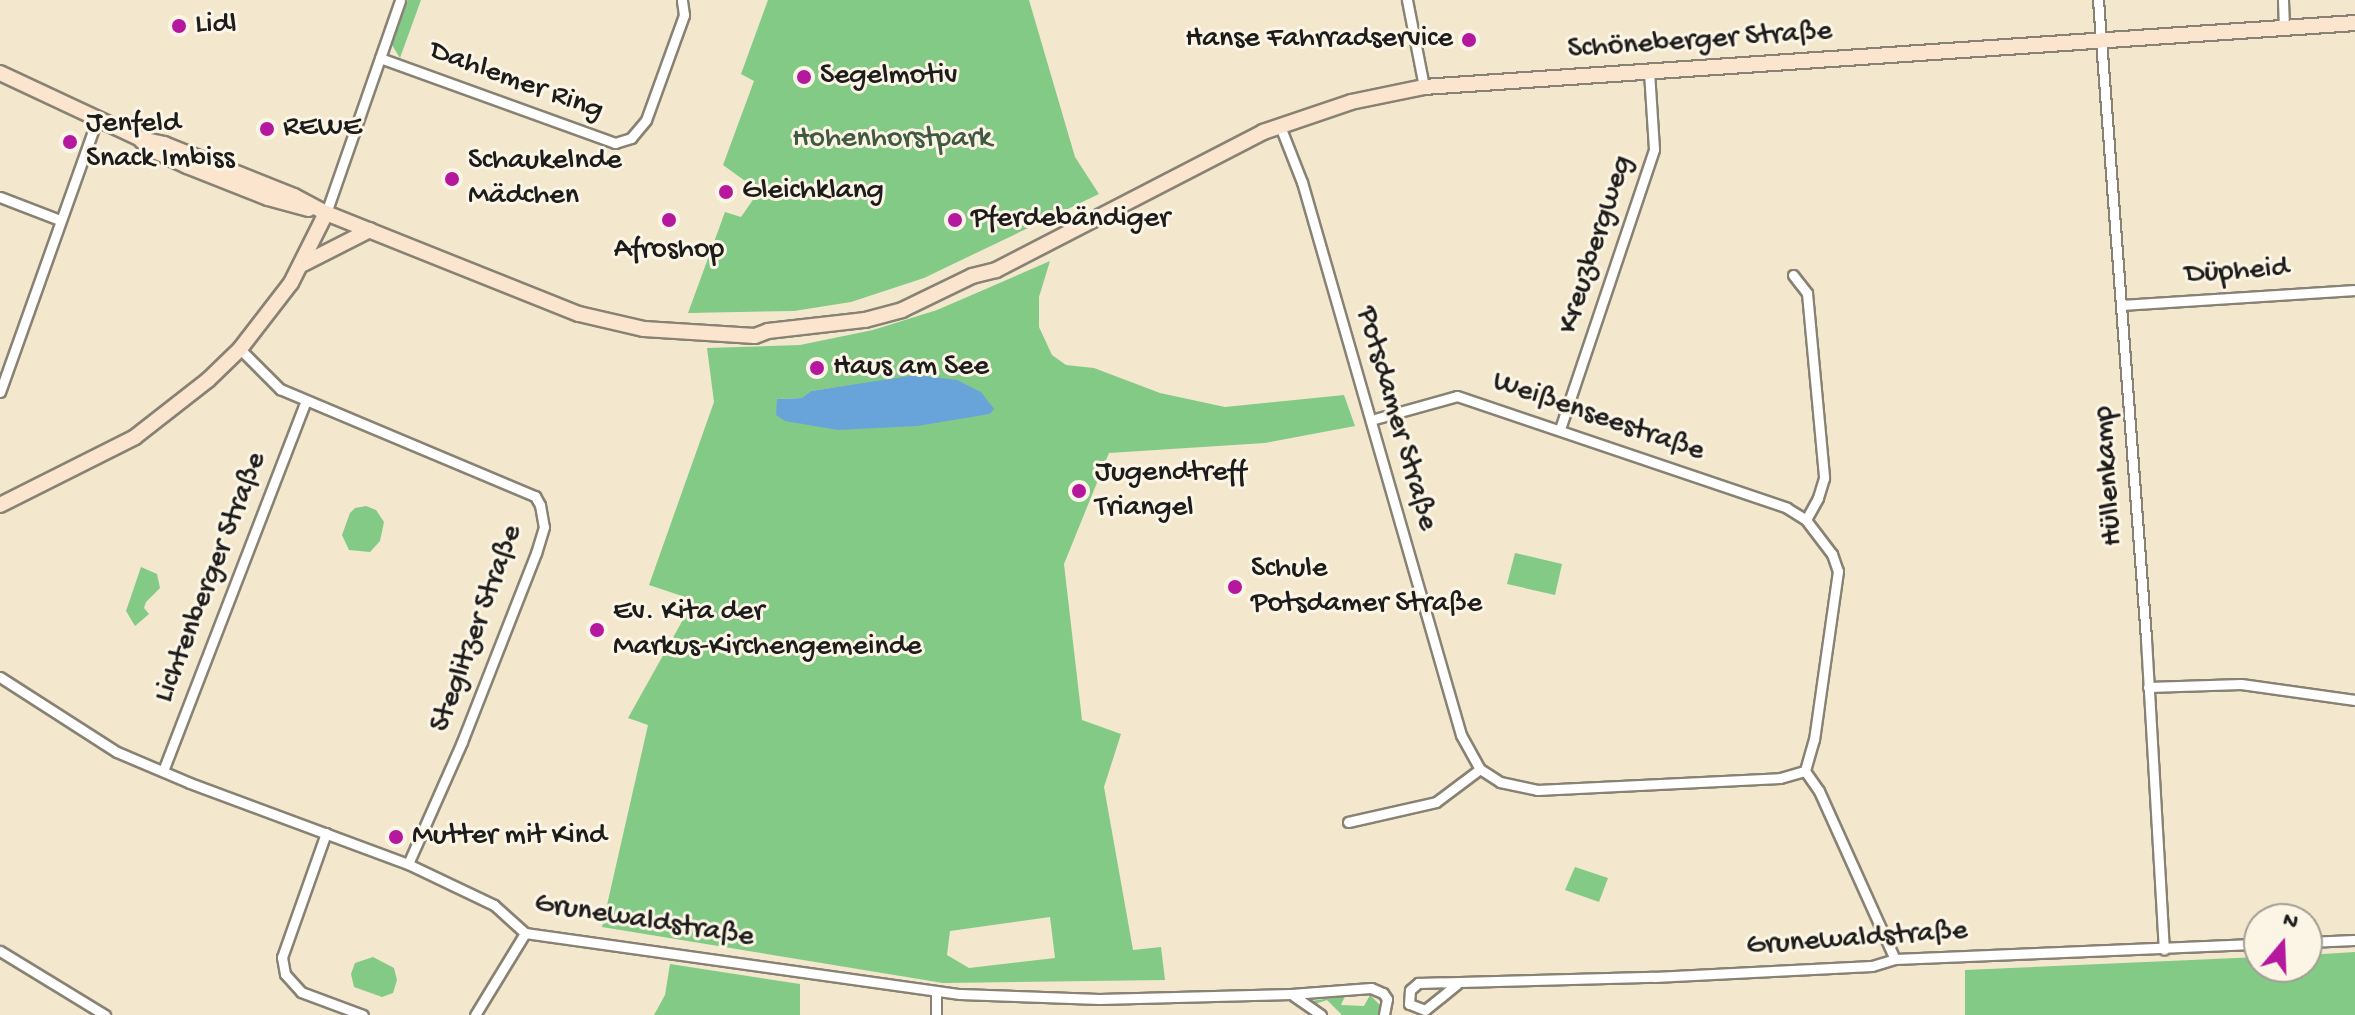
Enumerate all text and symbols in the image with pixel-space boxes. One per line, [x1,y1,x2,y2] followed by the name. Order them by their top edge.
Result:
[195,8,237,44] place label: Lidl
[1567,15,1833,69] street label: Schöneberger Straße
[170,17,188,35] marker: Lidl
[1185,22,1453,58] place label: Hanse Fahrradservice
[1460,31,1478,49] marker: Hanse Fahrradservice
[424,34,608,130] street label: Dahlemer Ring
[820,59,957,95] place label: Segelmotiv
[795,68,813,86] marker: Segelmotiv
[86,107,234,178] place label: Jenfeld Snack Imbiss
[283,111,362,147] place label: REWE
[258,120,276,138] marker: REWE
[792,122,992,158] park label: Hohenhorstpark
[61,133,79,151] marker: Jenfeld Snack Imbiss
[468,144,622,214] place label: Schaukelnde Mädchen
[1551,152,1643,338] street label: Kreuzbergweg
[443,170,461,188] marker: Schaukelnde Mädchen
[742,174,884,210] place label: Gleichklang
[717,183,735,201] marker: Gleichklang
[971,202,1170,238] place label: Pferdebändiger
[660,211,678,229] marker: Afroshop
[946,211,964,229] marker: Pferdebändiger
[614,233,724,269] place label: Afroshop
[2184,251,2290,295] street label: Düpheid
[1346,303,1444,535] street label: Potsdamer Straße
[833,350,989,386] place label: Haus am See
[808,359,826,377] marker: Haus am See
[1487,365,1709,471] street label: Weißenseestraße
[2087,405,2133,547] street label: Hüllenkamp
[148,448,276,708] street label: Lichtenberger Straße
[1095,456,1246,526] place label: Jugendtreff Triangel
[1070,482,1088,500] marker: Jugendtreff Triangel
[424,521,532,737] street label: Steglitzer Straße
[1251,552,1482,622] place label: Schule Potsdamer Straße
[1226,578,1244,596] marker: Schule Potsdamer Straße
[613,595,922,666] place label: Ev. Kita der Markus-Kirchengemeinde
[588,621,606,639] marker: Ev. Kita der Markus-Kirchengemeinde
[412,819,607,855] place label: Mutter mit Kind
[387,828,405,846] marker: Mutter mit Kind
[532,887,756,957] street label: Grunewaldstraße
[2243,903,2323,983] north arrow
[2279,908,2301,937] text: N
[1745,914,1969,966] street label: Grunewaldstraße

